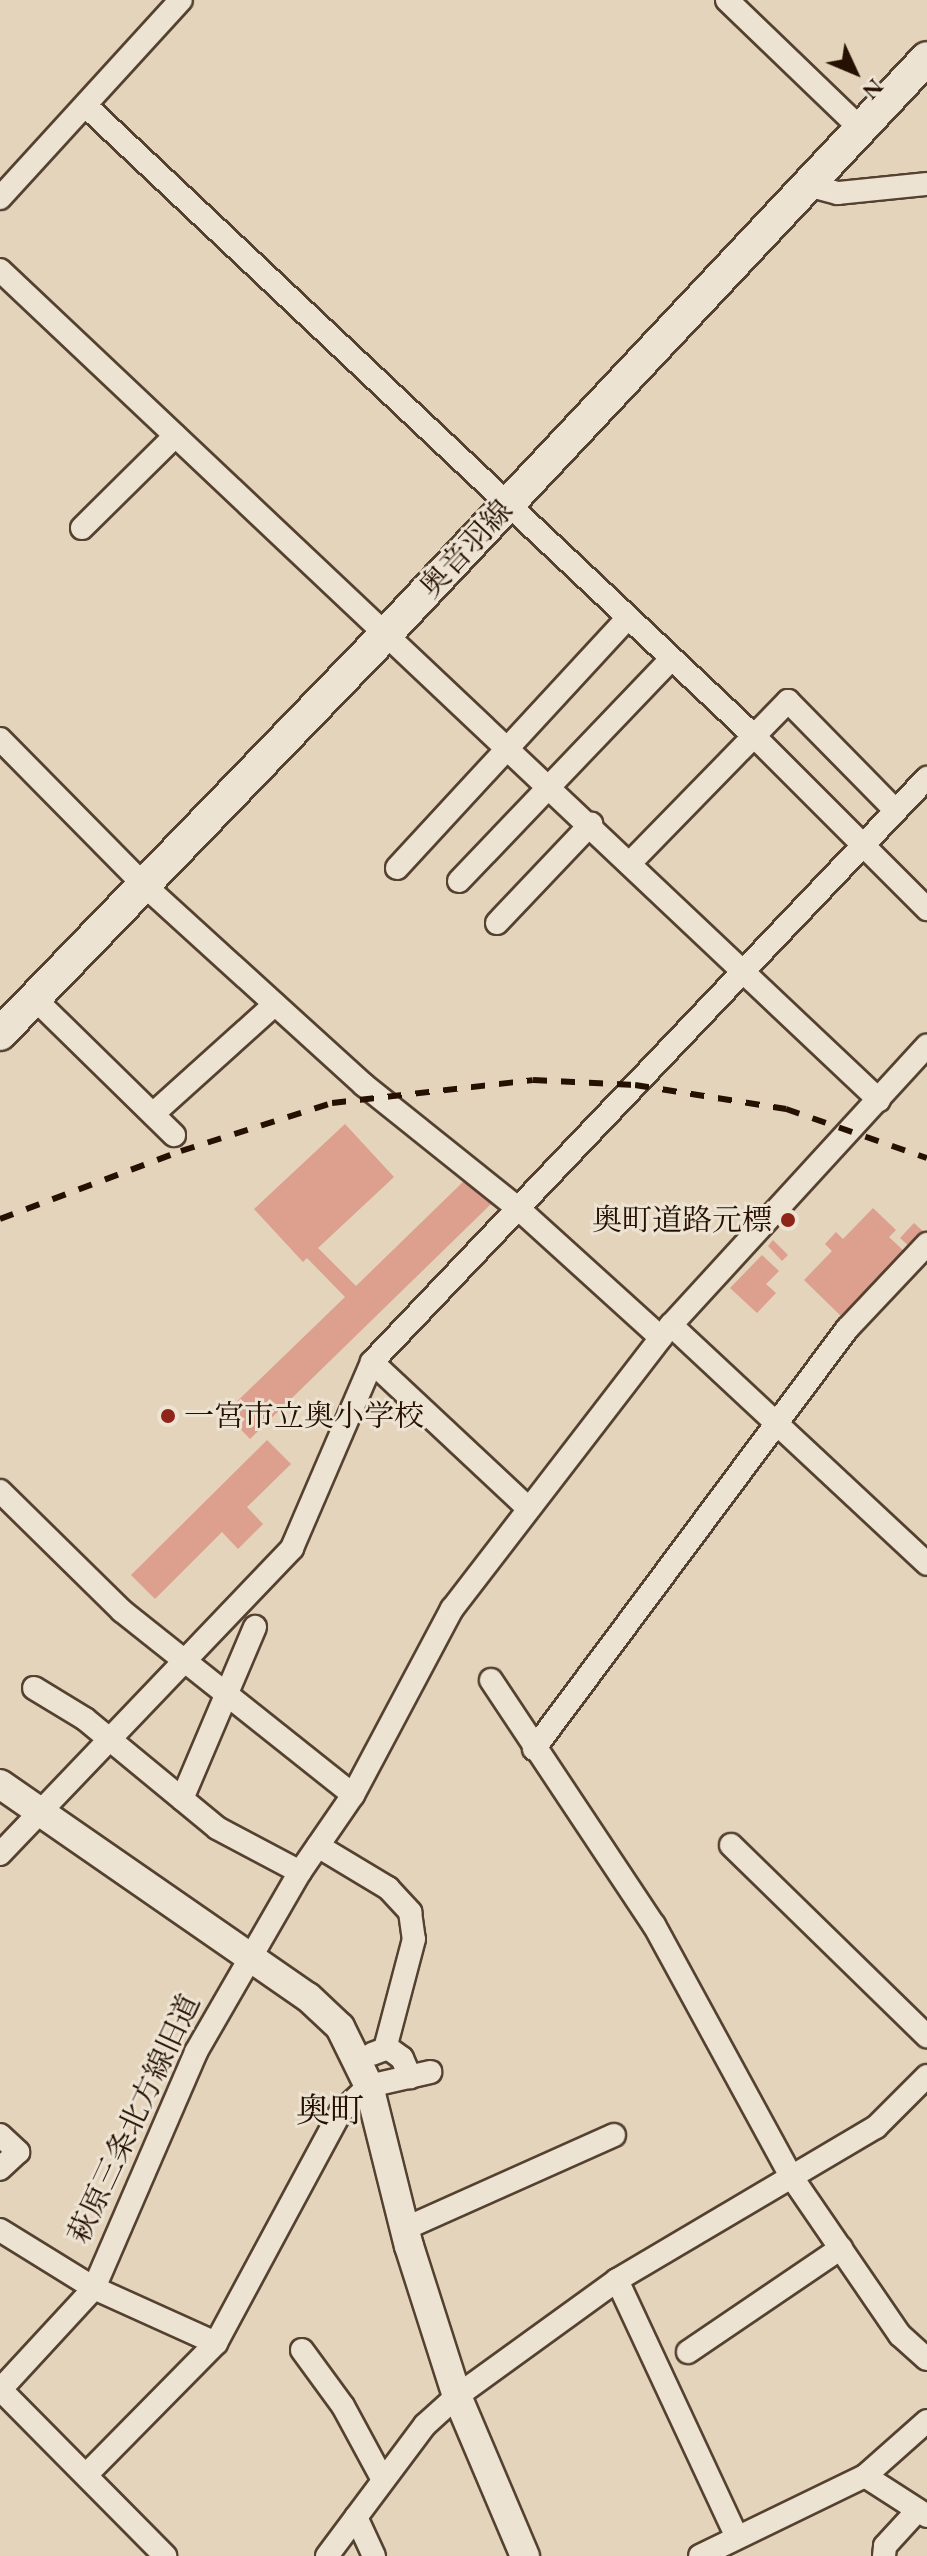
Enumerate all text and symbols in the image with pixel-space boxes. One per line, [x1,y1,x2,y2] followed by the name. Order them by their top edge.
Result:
[815,32,895,112] north arrow
[856,73,889,105] text: N
[412,493,520,605] street label: 奥音羽線
[592,1202,772,1238] place label: 奥町道路元標
[779,1211,797,1229] marker: 奥町道路元標
[184,1398,424,1434] place label: 一宮市立奥小学校
[159,1407,177,1425] marker: 一宮市立奥小学校
[61,1989,207,2249] street label: 萩原三条北方線旧道
[296,2091,364,2131] district label: 奥町

